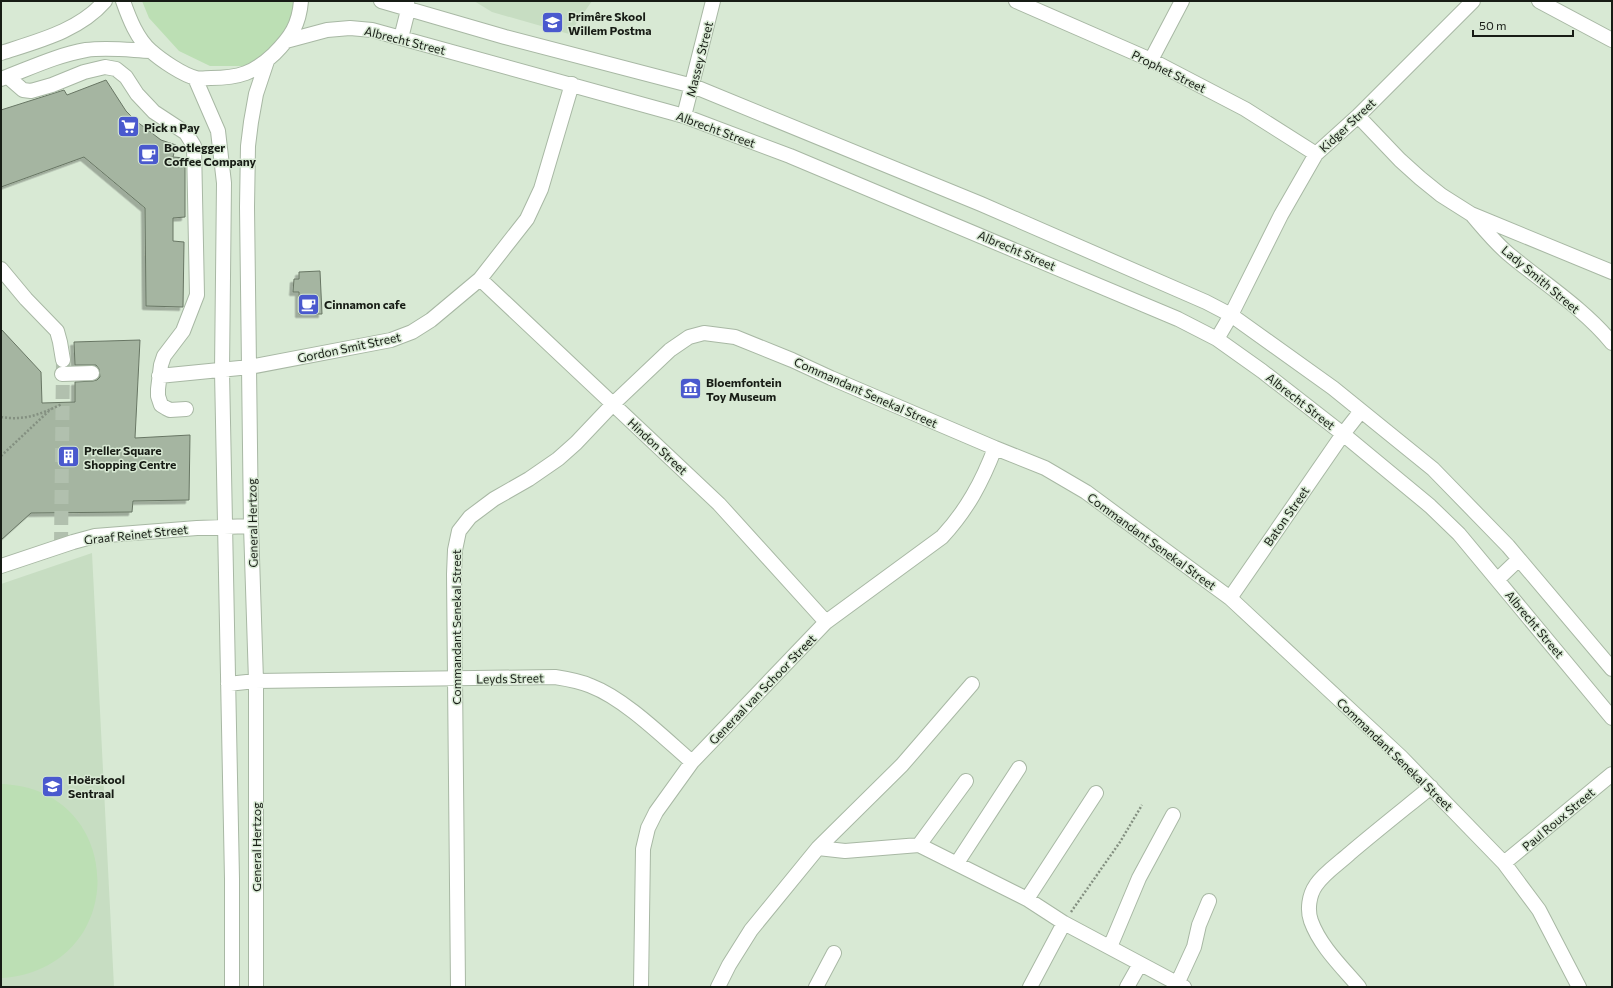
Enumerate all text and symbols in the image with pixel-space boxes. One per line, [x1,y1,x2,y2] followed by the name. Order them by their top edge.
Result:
[568,9,652,37] place label: Primêre Skool Willem Postma
[540,10,566,36] school or university icon: Primêre Skool Willem Postma
[1473,12,1573,38] scale bar
[1479,18,1507,32] text: 50 m
[683,20,715,98] street label: Massey Street
[363,23,447,57] street label: Albrecht Street
[1130,47,1208,95] street label: Prophet Street
[1316,95,1378,155] street label: Kidger Street
[674,108,758,150] street label: Albrecht Street
[115,114,141,140] supermarket icon: Pick n Pay
[144,120,200,134] place label: Pick n Pay
[164,140,257,168] place label: Bootlegger Coffee Company
[136,141,162,167] cafe icon: Bootlegger Coffee Company
[976,227,1058,273] street label: Albrecht Street
[1499,242,1583,316] street label: Lady Smith Street
[296,291,322,317] cafe icon: Cinnamon cafe
[324,297,406,311] place label: Cinnamon cafe
[296,329,402,365] street label: Gordon Smit Street
[792,354,940,430] street label: Commandant Senekal Street
[1264,370,1338,432] street label: Albrecht Street
[706,375,782,403] place label: Bloemfontein Toy Museum
[678,376,704,402] museum icon: Bloemfontein Toy Museum
[625,415,691,477] street label: Hindon Street
[84,443,176,471] place label: Preller Square Shopping Centre
[55,444,81,470] building icon: Preller Square Shopping Centre
[244,478,260,568] street label: General Hertzog
[1260,484,1312,548] street label: Baton Street
[1085,490,1219,592] street label: Commandant Senekal Street
[83,522,189,546] street label: Graaf Reinet Street
[449,549,463,705] street label: Commandant Senekal Street
[1503,588,1567,660] street label: Albrecht Street
[706,631,818,747] street label: Generaal van Schoor Street
[476,670,544,686] street label: Leyds Street
[1334,695,1456,813] street label: Commandant Senekal Street
[68,772,125,800] place label: Hoërskool Sentraal
[39,773,65,799] school or university icon: Hoërskool Sentraal
[1519,785,1597,853] street label: Paul Roux Street
[249,802,263,892] street label: General Hertzog

